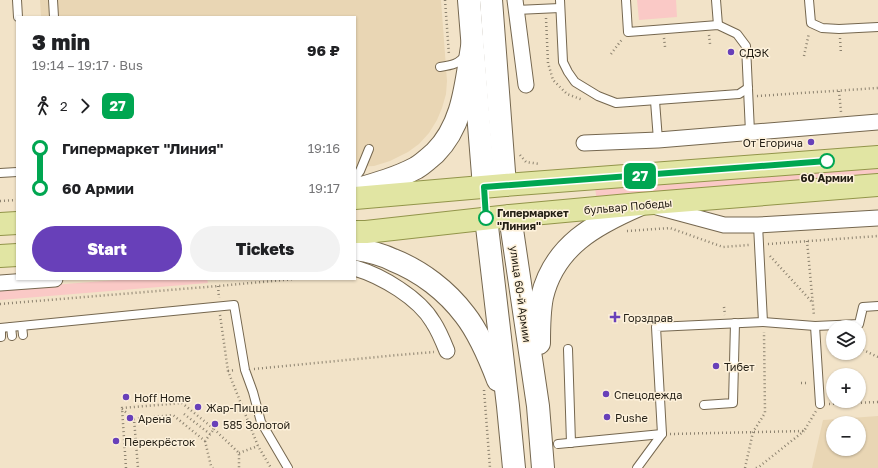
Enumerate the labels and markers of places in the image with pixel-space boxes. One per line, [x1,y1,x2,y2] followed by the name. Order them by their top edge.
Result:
[739,46,770,59] place label: СДЭК
[726,47,736,57] marker: СДЭК
[743,136,803,149] place label: От Егорича
[806,137,816,147] marker: От Егорича
[819,153,835,169] marker: 60 Армии
[801,171,854,184] place label: 60 Армии
[497,206,569,232] place label: Гипермаркет "Линия"
[478,210,494,226] marker: Гипермаркет "Линия"
[623,311,673,324] place label: Горздрав
[610,312,620,322] marker: Горздрав
[724,360,755,373] place label: Тибет
[711,361,721,371] marker: Тибет
[614,388,682,401] place label: Спецодежда
[601,389,611,399] marker: Спецодежда
[134,391,191,404] place label: Hoff Home
[121,392,131,402] marker: Hoff Home
[206,401,269,414] place label: Жар-Пицца
[193,402,203,412] marker: Жар-Пицца
[615,411,648,424] place label: Pushe
[138,412,171,425] place label: Арена
[602,412,612,422] marker: Pushe
[125,413,135,423] marker: Арена
[223,418,290,431] place label: 585 Золотой
[210,419,220,429] marker: 585 Золотой
[124,435,196,448] place label: Перекрёсток
[111,436,121,446] marker: Перекрёсток

